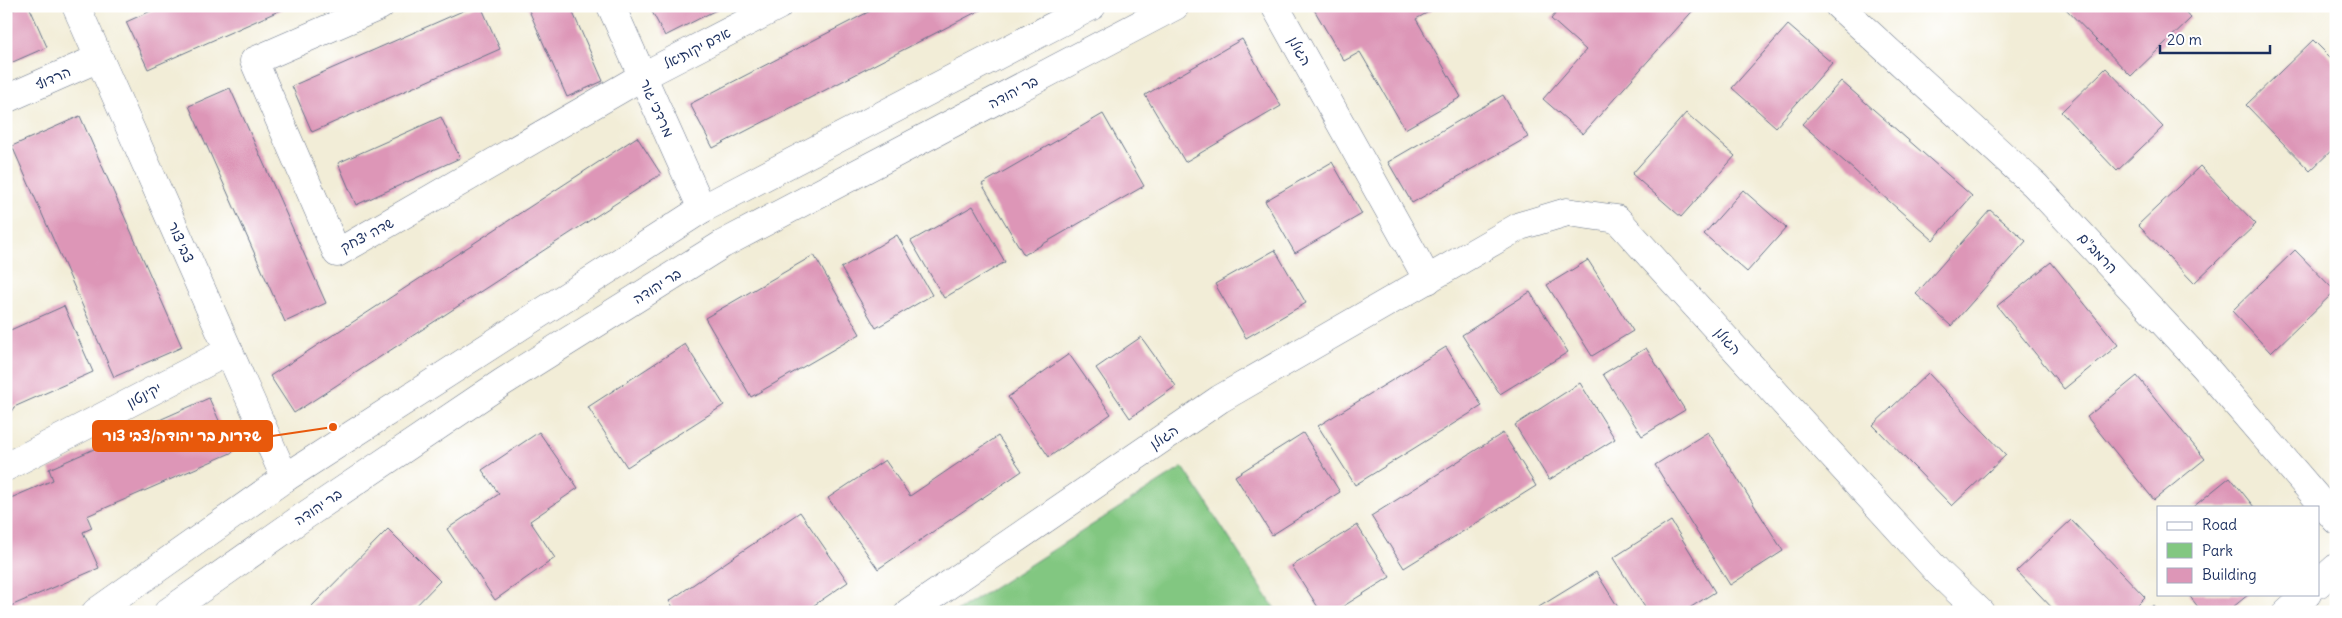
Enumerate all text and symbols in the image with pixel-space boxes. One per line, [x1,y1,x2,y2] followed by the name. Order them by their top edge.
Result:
[2160,22,2270,54] scale bar
[661,23,734,73] street label: אדם יקותיאל
[2167,30,2202,49] text: 20 m
[1285,33,1315,69] street label: הגולן
[32,62,74,94] street label: הרדוף
[985,71,1041,113] street label: בר יהודה
[636,76,678,140] street label: מרדכי גור
[337,213,397,257] street label: שדה יצחק
[164,219,198,265] street label: צבי צור
[2075,229,2121,277] street label: הרמב"ם
[630,264,684,308] street label: בר יהודה
[1711,323,1745,359] street label: הגולן
[124,378,164,412] street label: יקינטון
[93,421,272,451] callout: שדרות בר יהודה/צבי צור
[1146,421,1182,453] street label: הגולן
[103,426,262,445] text: שדרות בר יהודה/צבי צור
[291,485,345,529] street label: בר יהודה
[2157,506,2320,596] legend
[2202,515,2237,534] text: Road
[2202,541,2233,560] text: Park
[2202,565,2257,584] text: Building

